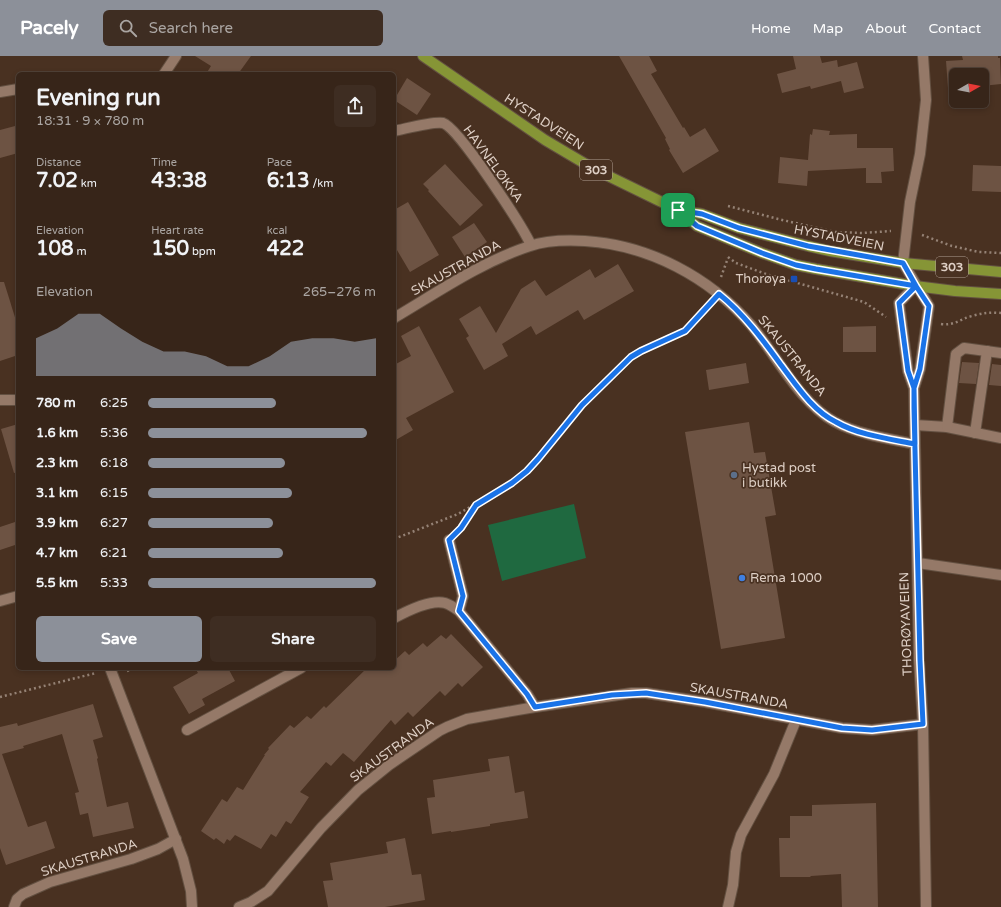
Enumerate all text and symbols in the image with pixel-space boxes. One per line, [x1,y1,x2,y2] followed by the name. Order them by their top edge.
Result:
[103,10,383,46] search box
[20,17,79,39] text: Pacely
[117,17,139,39] icon: search
[149,19,233,37] text: Search here
[751,20,791,37] text: Home
[813,20,843,37] text: Map
[865,20,907,37] text: About
[929,20,981,37] text: Contact
[949,68,989,108] north arrow
[949,68,989,108] map controls
[36,85,161,111] text: Evening run
[334,85,376,127] button: share
[501,90,587,154] street label: HYSTADVEIEN
[36,113,144,129] text: 18:31 · 9 × 780 m
[460,122,527,206] street label: HAVNELØKKA
[36,156,81,169] text: Distance
[151,156,177,169] text: Time
[267,156,292,169] text: Pace
[580,160,612,180] road number: 303
[36,169,78,193] text: 7.02
[151,169,207,193] text: 43:38
[267,169,310,193] text: 6:13
[78,177,97,190] text: km
[310,177,333,190] text: /km
[661,193,695,227] pin
[667,199,689,221] icon: arrive
[792,221,886,255] street label: HYSTADVEIEN
[36,224,84,237] text: Elevation
[151,224,204,237] text: Heart rate
[267,224,287,237] text: kcal
[36,237,74,261] text: 108
[151,237,189,261] text: 150
[267,237,304,261] text: 422
[408,237,504,299] street label: SKAUSTRANDA
[74,245,87,258] text: m
[189,245,216,258] text: bpm
[936,257,968,277] road number: 303
[736,271,786,287] place label: Thorøya
[789,274,799,284] marker: Thorøya
[36,284,93,300] text: Elevation
[303,284,376,300] text: 265–276 m
[754,312,830,400] street label: SKAUSTRANDA
[36,395,76,411] text: 780 m
[100,395,128,411] text: 6:25
[36,425,78,441] text: 1.6 km
[100,425,128,441] text: 5:36
[36,455,78,471] text: 2.3 km
[100,455,128,471] text: 6:18
[742,460,816,491] place label: Hystad post i butikk
[729,470,739,480] marker: Hystad post i butikk
[36,485,78,501] text: 3.1 km
[100,485,128,501] text: 6:15
[36,515,78,531] text: 3.9 km
[100,515,128,531] text: 6:27
[36,545,78,561] text: 4.7 km
[100,545,128,561] text: 6:21
[750,570,822,586] place label: Rema 1000
[896,572,916,676] street label: THORØYAVEIEN
[737,573,747,583] marker: Rema 1000
[36,575,78,591] text: 5.5 km
[100,575,128,591] text: 5:33
[36,616,202,662] button: Save
[210,616,376,662] button: Share
[688,679,790,713] street label: SKAUSTRANDA
[347,714,437,786] street label: SKAUSTRANDA
[39,836,139,880] street label: SKAUSTRANDA

